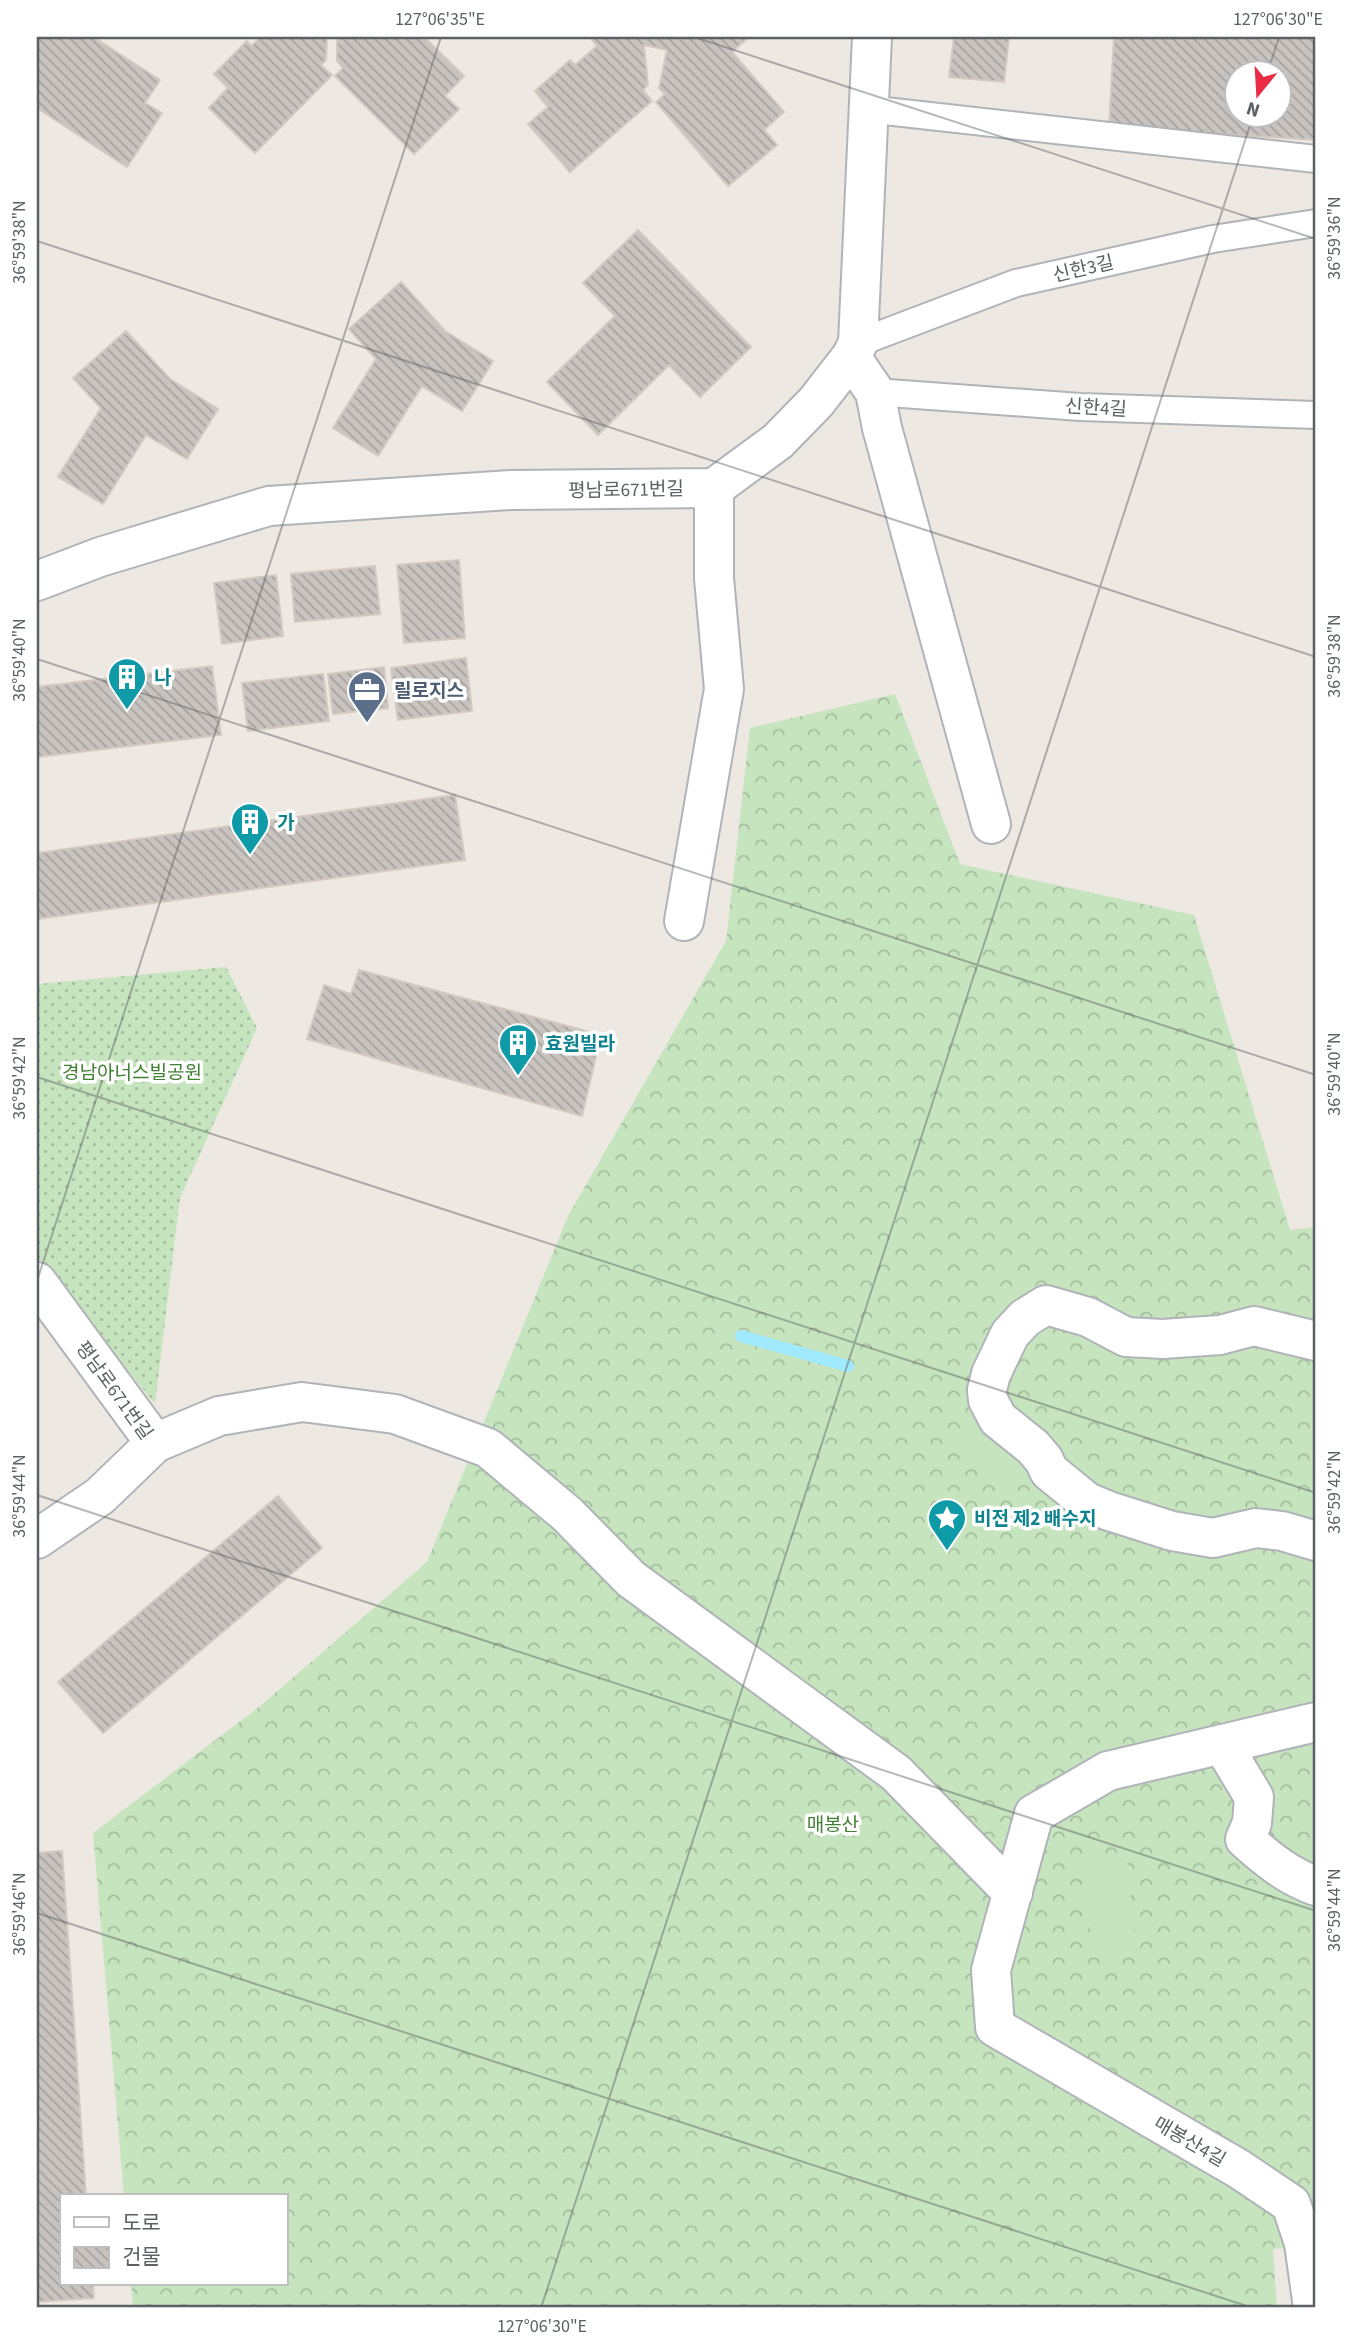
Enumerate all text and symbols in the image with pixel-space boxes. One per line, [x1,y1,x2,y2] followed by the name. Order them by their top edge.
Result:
[395,7,485,32] text: 127°06'35"E
[1233,7,1323,32] text: 127°06'30"E
[1224,60,1294,130] north arrow
[1243,94,1263,124] text: N
[1322,196,1347,280] text: 36°59'36"N
[7,200,32,284] text: 36°59'38"N
[1050,249,1117,290] street label: 신한3길
[1064,393,1128,424] street label: 신한4길
[568,476,684,505] street label: 평남로671번길
[1322,614,1347,698] text: 36°59'38"N
[7,618,32,702] text: 36°59'40"N
[106,656,148,711] building icon: 나
[154,665,172,692] place label: 나
[346,669,388,724] office icon: 릴로지스
[394,678,464,705] place label: 릴로지스
[229,801,271,856] building icon: 가
[277,810,295,837] place label: 가
[497,1022,539,1077] building icon: 효원빌라
[545,1031,615,1058] place label: 효원빌라
[1322,1032,1347,1116] text: 36°59'40"N
[7,1036,32,1120] text: 36°59'42"N
[62,1060,202,1087] park label: 경남아너스빌공원
[69,1336,159,1446] street label: 평남로671번길
[1322,1450,1347,1534] text: 36°59'42"N
[7,1454,32,1538] text: 36°59'44"N
[926,1497,968,1552] place icon: 비전 제2 배수지
[974,1506,1097,1533] place label: 비전 제2 배수지
[807,1812,859,1839] park label: 매봉산
[1322,1868,1347,1952] text: 36°59'44"N
[7,1872,32,1956] text: 36°59'46"N
[1148,2111,1230,2174] street label: 매봉산4길
[60,2194,287,2286] legend
[122,2208,161,2238] text: 도로
[122,2242,161,2272] text: 건물
[497,2314,587,2339] text: 127°06'30"E

